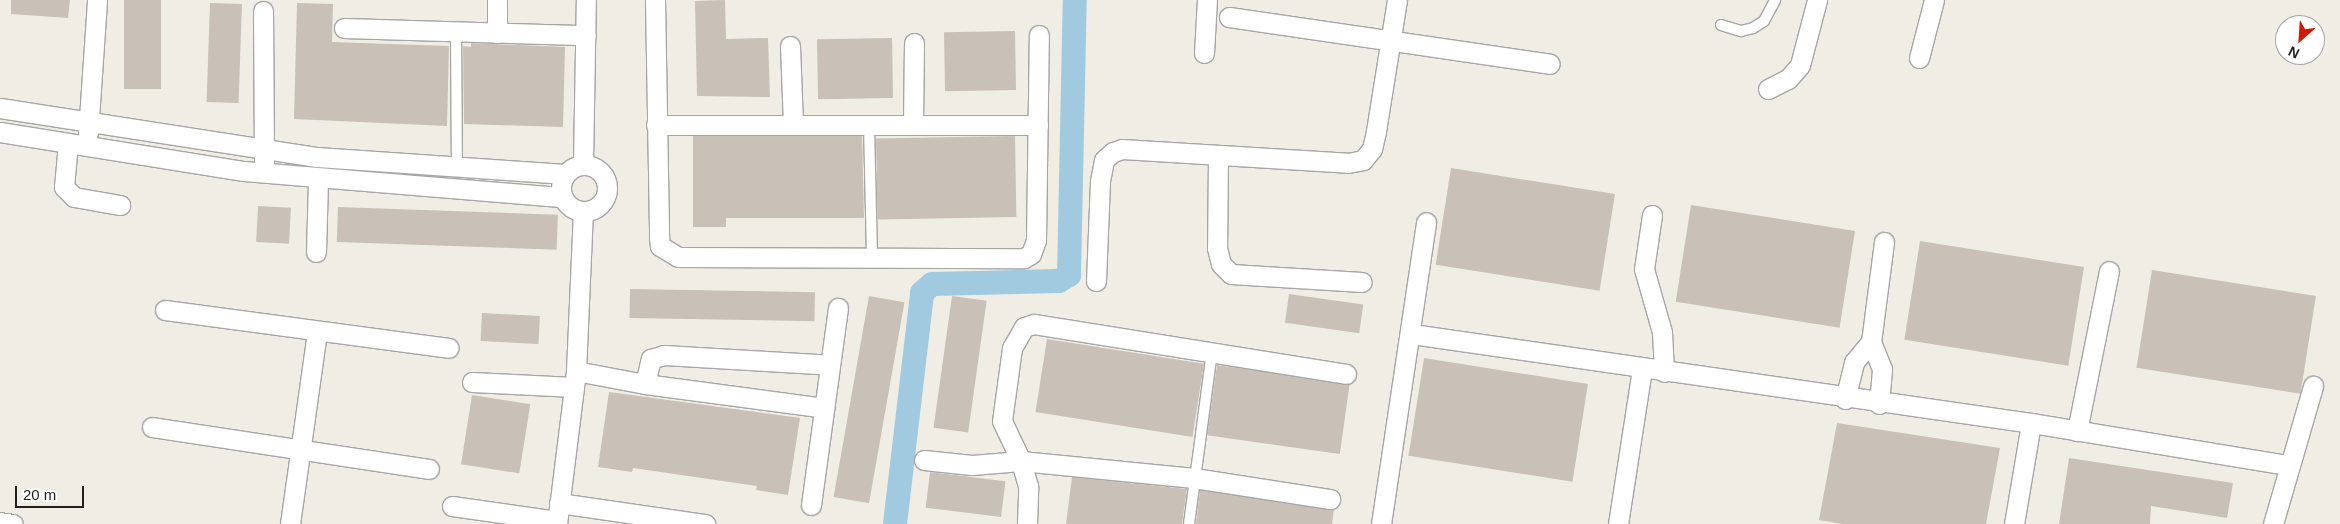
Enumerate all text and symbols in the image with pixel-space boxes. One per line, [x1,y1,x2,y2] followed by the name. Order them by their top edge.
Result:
[2275,15,2325,65] north arrow
[2286,43,2302,62] text: N
[18,476,86,508] scale bar
[23,486,56,503] text: 20 m

